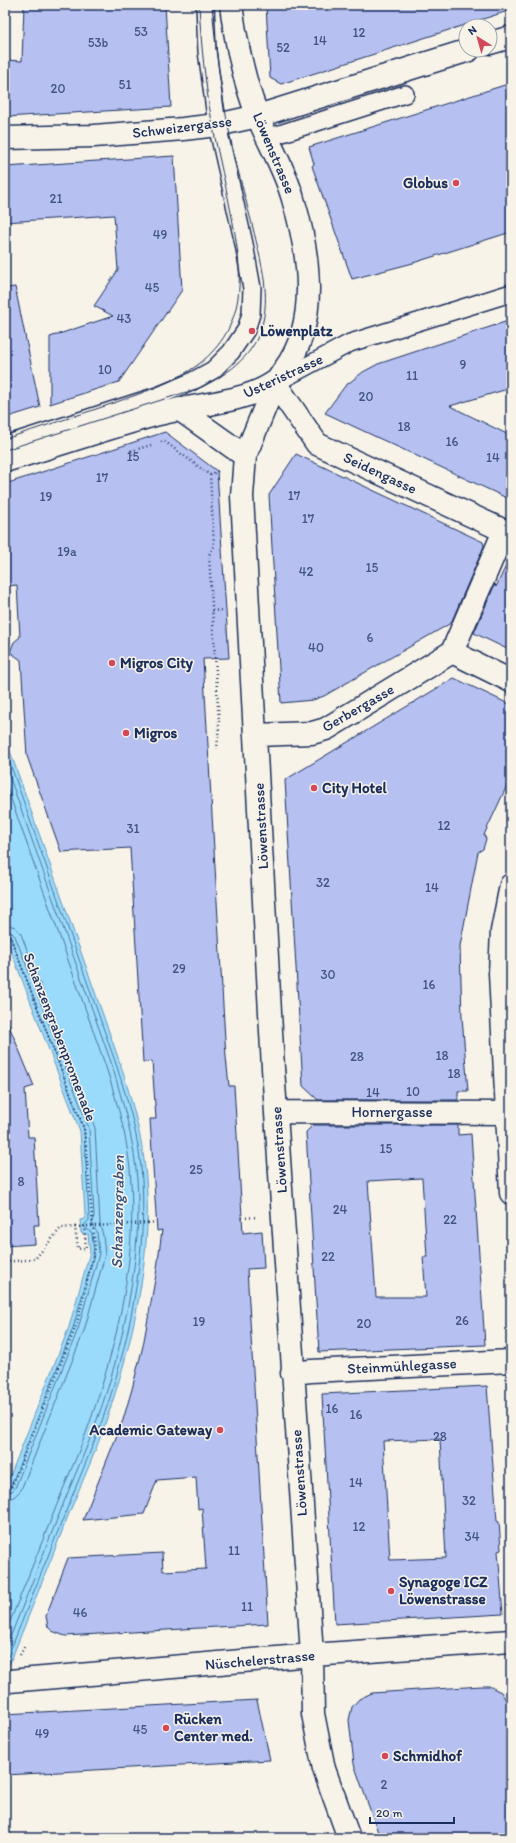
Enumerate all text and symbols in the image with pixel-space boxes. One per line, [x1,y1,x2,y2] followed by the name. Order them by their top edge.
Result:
[458,18,498,58] north arrow
[465,23,479,38] text: N
[134,24,148,39] house number: 53
[353,25,366,40] house number: 12
[313,33,327,48] house number: 14
[88,35,109,50] house number: 53b
[276,40,290,55] house number: 52
[119,77,131,92] house number: 51
[51,81,65,96] house number: 20
[249,110,299,196] street label: Löwenstrasse
[131,112,233,142] street label: Schweizergasse
[403,174,448,192] place label: Globus
[451,178,461,188] marker: Globus
[50,191,62,206] house number: 21
[153,227,168,242] house number: 49
[145,280,159,295] house number: 45
[117,311,131,326] house number: 43
[260,322,334,341] place label: Löwenplatz
[247,326,257,336] marker: Löwenplatz
[240,350,326,402] street label: Usteristrasse
[460,357,467,372] house number: 9
[98,362,112,377] house number: 10
[406,368,418,383] house number: 11
[359,389,373,404] house number: 20
[397,419,411,434] house number: 18
[446,434,459,449] house number: 16
[340,448,420,498] street label: Seidengasse
[127,449,140,464] house number: 15
[486,450,500,465] house number: 14
[96,470,109,485] house number: 17
[288,488,301,503] house number: 17
[40,489,53,504] house number: 19
[302,511,315,526] house number: 17
[57,544,77,559] house number: 19a
[366,560,379,575] house number: 15
[299,564,313,579] house number: 42
[367,630,374,645] house number: 6
[308,640,324,655] house number: 40
[120,654,194,673] place label: Migros City
[107,658,117,668] marker: Migros City
[319,680,397,736] street label: Gerbergasse
[134,724,178,743] place label: Migros
[121,728,131,738] marker: Migros
[322,779,387,798] place label: City Hotel
[250,782,272,870] street label: Löwenstrasse
[309,783,319,793] marker: City Hotel
[438,818,451,833] house number: 12
[126,821,140,836] house number: 31
[316,875,330,890] house number: 32
[425,880,439,895] house number: 14
[20,950,100,1124] street label: Schanzengrabenpromenade
[172,961,186,976] house number: 29
[320,967,336,982] house number: 30
[423,977,436,992] house number: 16
[435,1048,449,1063] house number: 18
[350,1049,364,1064] house number: 28
[447,1066,461,1081] house number: 18
[406,1084,420,1099] house number: 10
[366,1085,380,1100] house number: 14
[351,1103,433,1121] street label: Hornergasse
[267,1106,291,1194] street label: Löwenstrasse
[380,1141,393,1156] house number: 15
[107,1154,128,1269] water label: Schanzengraben
[189,1162,203,1177] house number: 25
[17,1174,25,1189] house number: 8
[333,1202,348,1217] house number: 24
[443,1212,457,1227] house number: 22
[321,1249,335,1264] house number: 22
[455,1313,469,1328] house number: 26
[193,1314,206,1329] house number: 19
[357,1316,371,1331] house number: 20
[347,1354,457,1378] street label: Steinmühlegasse
[326,1401,339,1416] house number: 16
[350,1407,363,1422] house number: 16
[89,1421,213,1440] place label: Academic Gateway
[215,1425,225,1435] marker: Academic Gateway
[287,1429,311,1517] street label: Löwenstrasse
[433,1429,447,1444] house number: 28
[349,1475,363,1490] house number: 14
[462,1493,476,1508] house number: 32
[353,1519,366,1534] house number: 12
[465,1529,480,1544] house number: 34
[228,1543,240,1558] house number: 11
[399,1573,488,1608] place label: Synagoge ICZ Löwenstrasse
[386,1586,396,1596] marker: Synagoge ICZ Löwenstrasse
[241,1599,253,1614] house number: 11
[73,1605,87,1620] house number: 46
[204,1646,316,1674] street label: Nüschelerstrasse
[174,1710,253,1745] place label: Rücken Center med.
[133,1722,147,1737] house number: 45
[161,1723,171,1733] marker: Rücken Center med.
[35,1726,50,1741] house number: 49
[393,1747,462,1765] place label: Schmidhof
[380,1751,390,1761] marker: Schmidhof
[381,1777,388,1792] house number: 2
[370,1799,454,1825] scale bar
[376,1806,403,1820] text: 20 m

